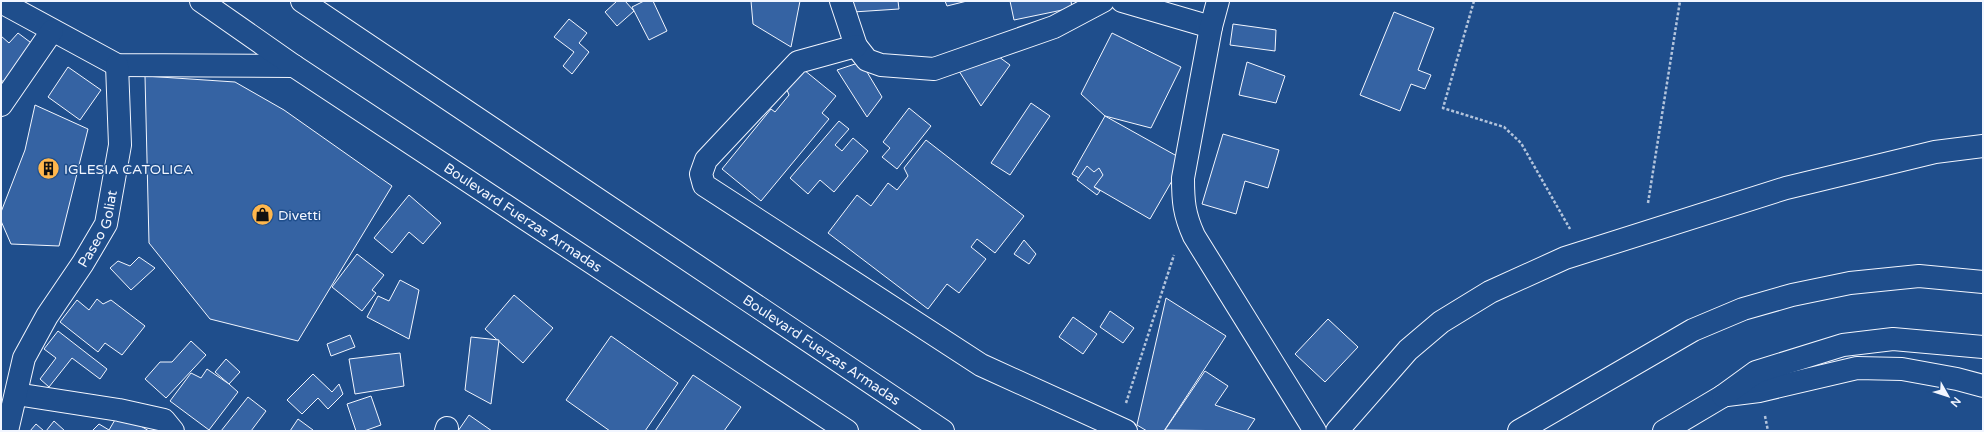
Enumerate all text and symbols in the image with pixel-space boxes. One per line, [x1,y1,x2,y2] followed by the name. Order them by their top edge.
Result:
[35,156,61,182] building icon: IGLESIA CATOLICA
[441,159,606,276] street label: Boulevard Fuerzas Armadas
[64,161,193,178] place label: IGLESIA CATOLICA
[74,188,120,270] street label: Paseo Goliat
[249,202,275,228] shop icon: Divetti
[278,207,321,224] place label: Divetti
[740,291,904,409] street label: Boulevard Fuerzas Armadas
[1928,376,1968,416] north arrow
[1948,394,1963,410] text: N

